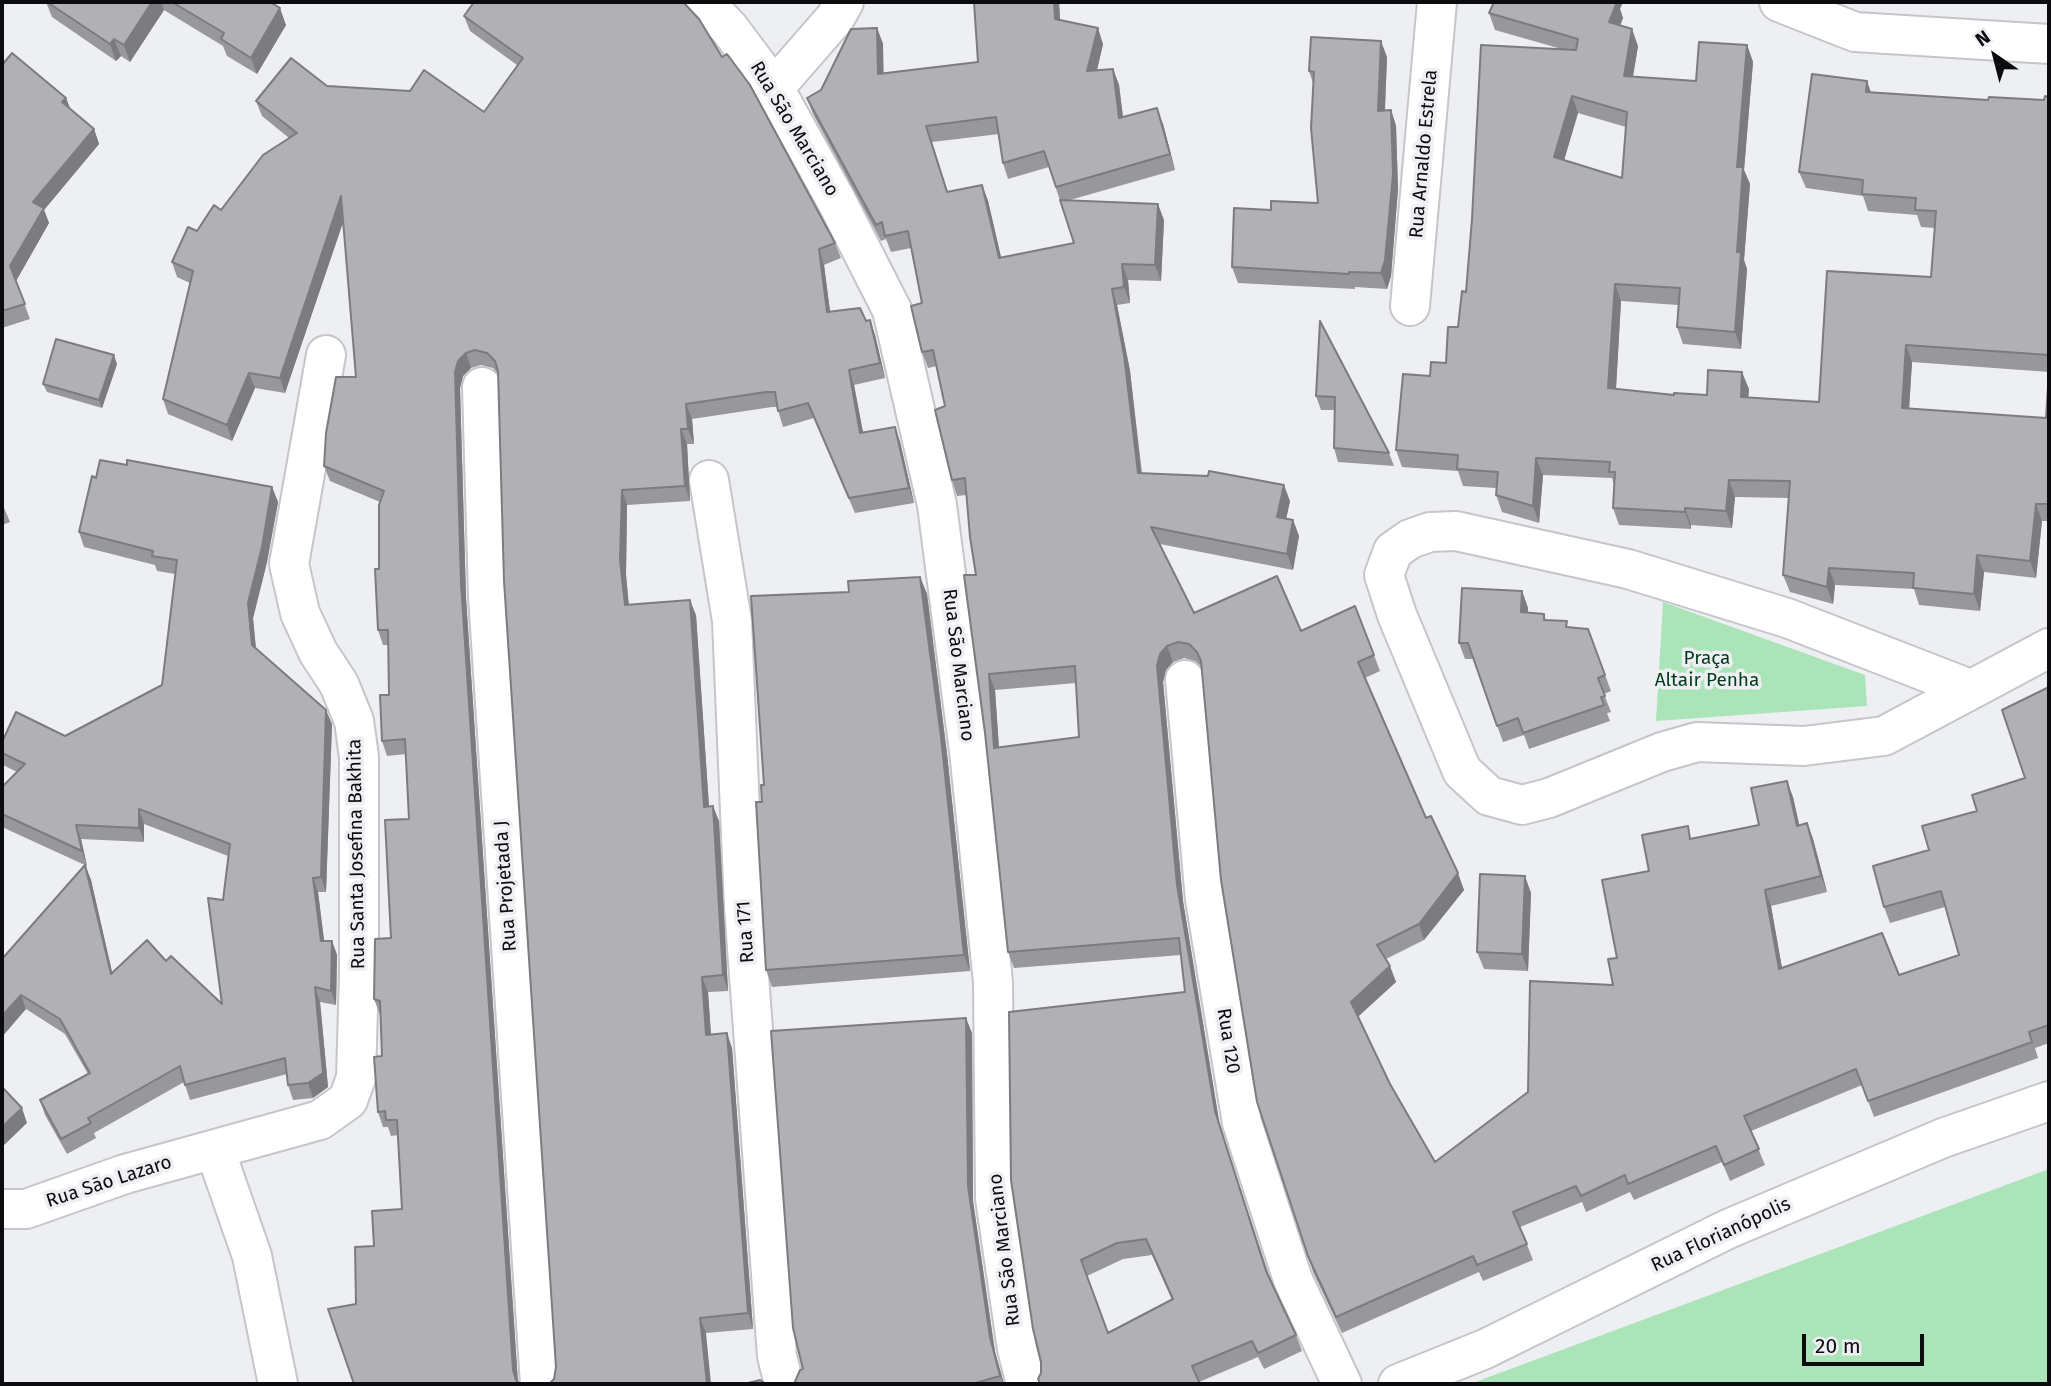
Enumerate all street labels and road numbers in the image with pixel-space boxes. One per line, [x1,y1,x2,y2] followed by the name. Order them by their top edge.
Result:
[745,57,843,201] street label: Rua São Marciano
[1405,69,1443,239] street label: Rua Arnaldo Estrela
[937,587,979,743] street label: Rua São Marciano
[344,739,370,969] street label: Rua Santa Josefina Bakhita
[490,820,522,952] street label: Rua Projetada J
[732,900,760,964] street label: Rua 171
[1212,1007,1244,1075] street label: Rua 120
[43,1151,175,1213] street label: Rua Sāo Lazaro
[984,1172,1026,1328] street label: Rua São Marciano
[1648,1193,1794,1277] street label: Rua Florianópolis

